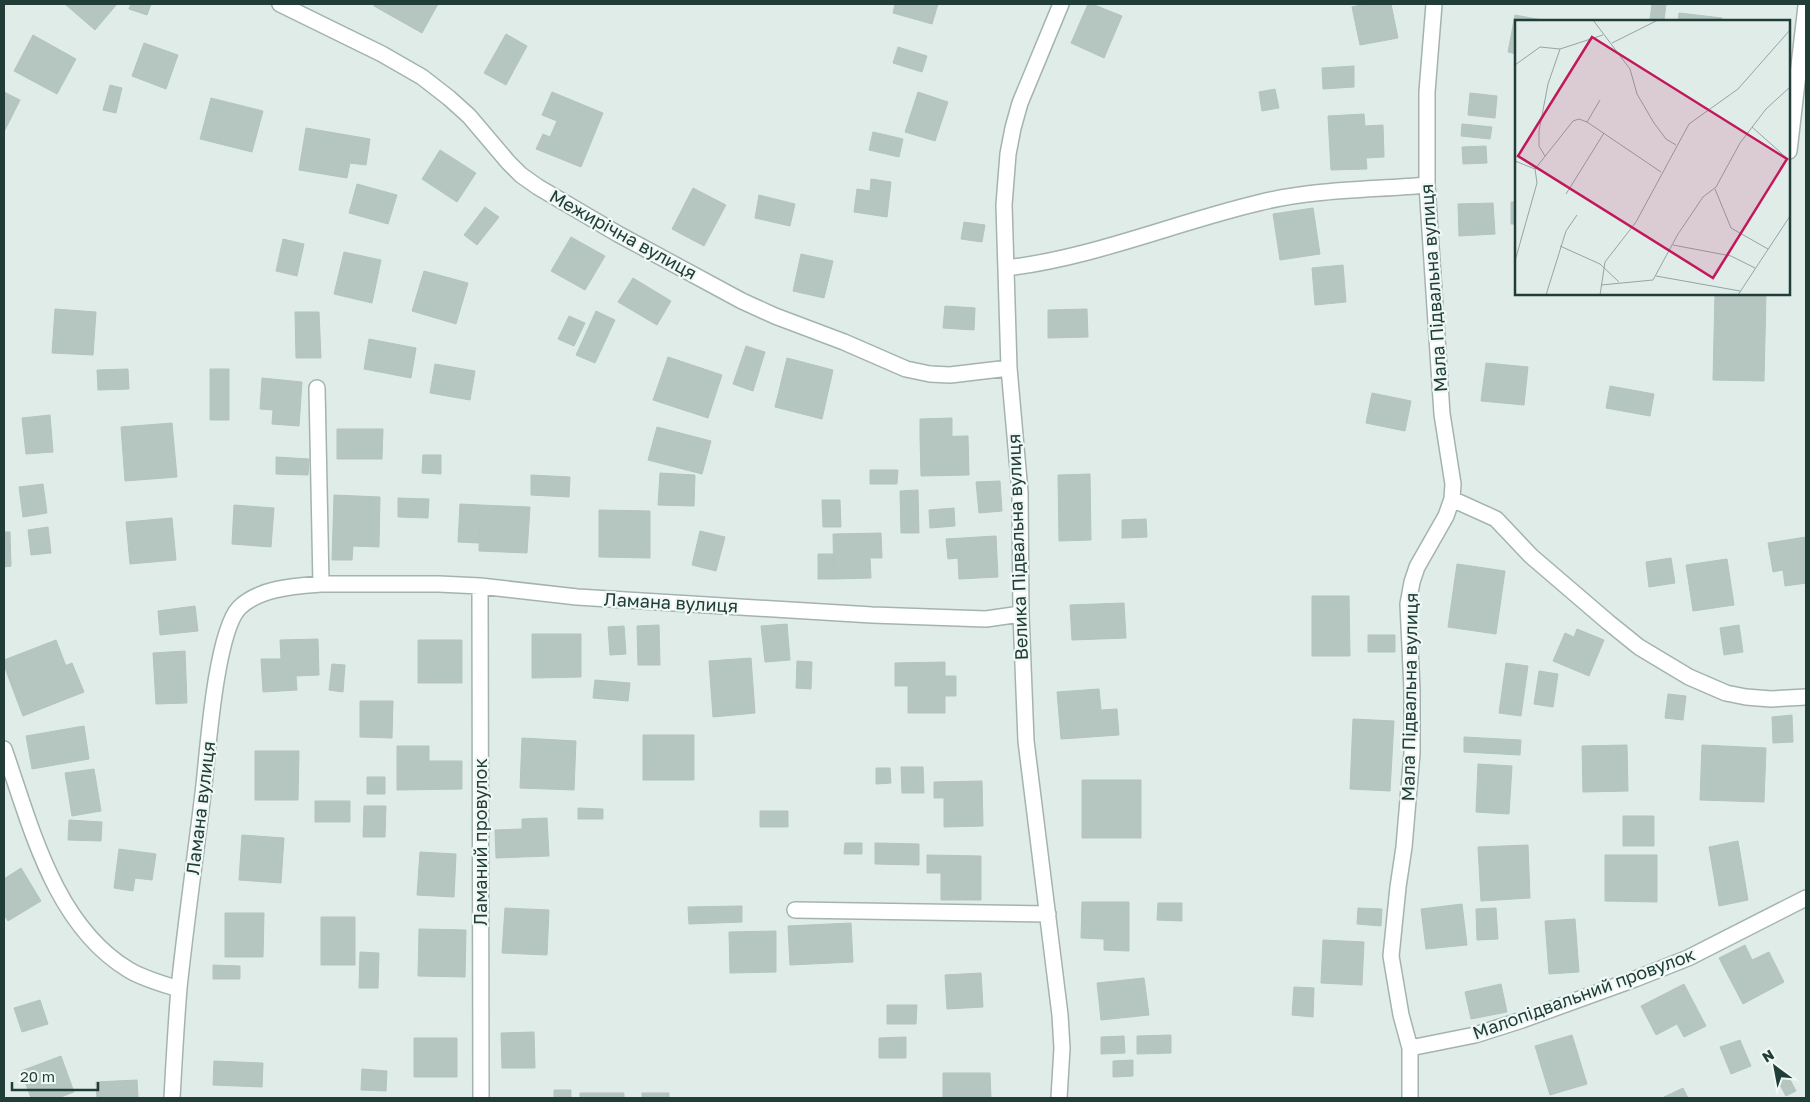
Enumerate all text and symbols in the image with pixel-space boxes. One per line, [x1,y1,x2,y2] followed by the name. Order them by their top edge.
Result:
[1515,20,1790,295] inset map
[1415,183,1451,393] street label: Мала Підвальна вулиця
[546,184,701,284] street label: Межирічна вулиця
[1002,433,1032,661] street label: Велика Підвальна вулиця
[603,587,739,617] street label: Ламана вулиця
[1396,592,1422,802] street label: Мала Підвальна вулиця
[181,740,219,876] street label: Ламана вулиця
[469,758,491,926] street label: Ламаний провулок
[1469,943,1698,1044] street label: Малопідвальний провулок
[1750,1042,1800,1092] north arrow
[1759,1046,1777,1066] text: N
[12,1060,99,1092] scale bar
[20,1067,55,1085] text: 20 m

